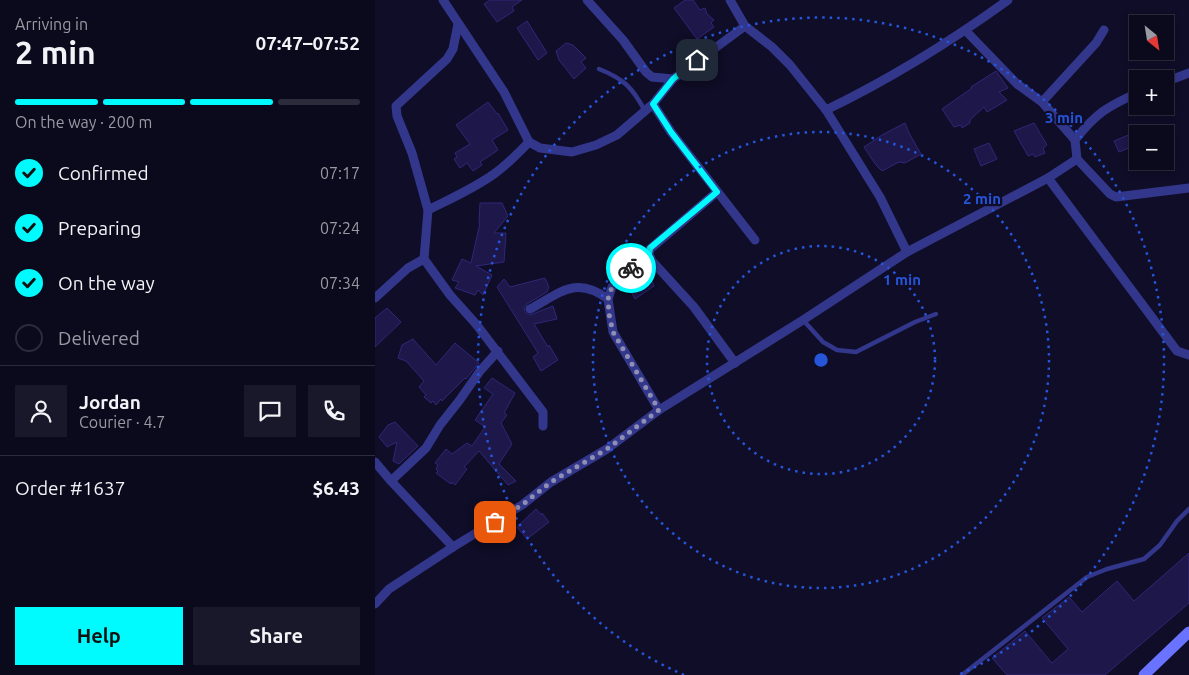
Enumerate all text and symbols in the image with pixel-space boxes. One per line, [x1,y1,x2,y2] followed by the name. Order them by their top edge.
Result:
[15,15,88,33] text: Arriving in
[1129,15,1174,60] north arrow
[1129,15,1174,170] map controls
[255,32,360,54] text: 07:47–07:52
[15,34,96,70] text: 2 min
[676,39,718,81] pin
[683,46,711,74] icon: home
[1129,70,1174,115] button: +
[1045,109,1083,126] text: 3 min
[15,113,152,131] text: On the way · 200 m
[1129,125,1174,170] button: −
[15,159,43,187] icon: check
[58,162,149,184] text: Confirmed
[320,164,360,182] text: 07:17
[963,190,1001,207] text: 2 min
[15,214,43,242] icon: check
[58,217,142,239] text: Preparing
[320,219,360,237] text: 07:24
[606,243,656,293] courier
[617,254,645,282] icon: bike
[15,269,43,297] icon: check
[883,271,921,288] text: 1 min
[58,272,155,294] text: On the way
[320,274,360,292] text: 07:34
[58,327,140,349] text: Delivered
[812,351,830,369] centre of rings
[15,385,67,437] button: person
[244,385,296,437] button: chat
[308,385,360,437] button: phone
[79,391,141,413] text: Jordan
[79,413,165,431] text: Courier · 4.7
[15,477,125,499] text: Order #1637
[312,477,360,499] text: $6.43
[474,501,516,543] pin
[481,508,509,536] icon: bag
[15,607,183,665] button: Help
[193,607,360,665] button: Share

